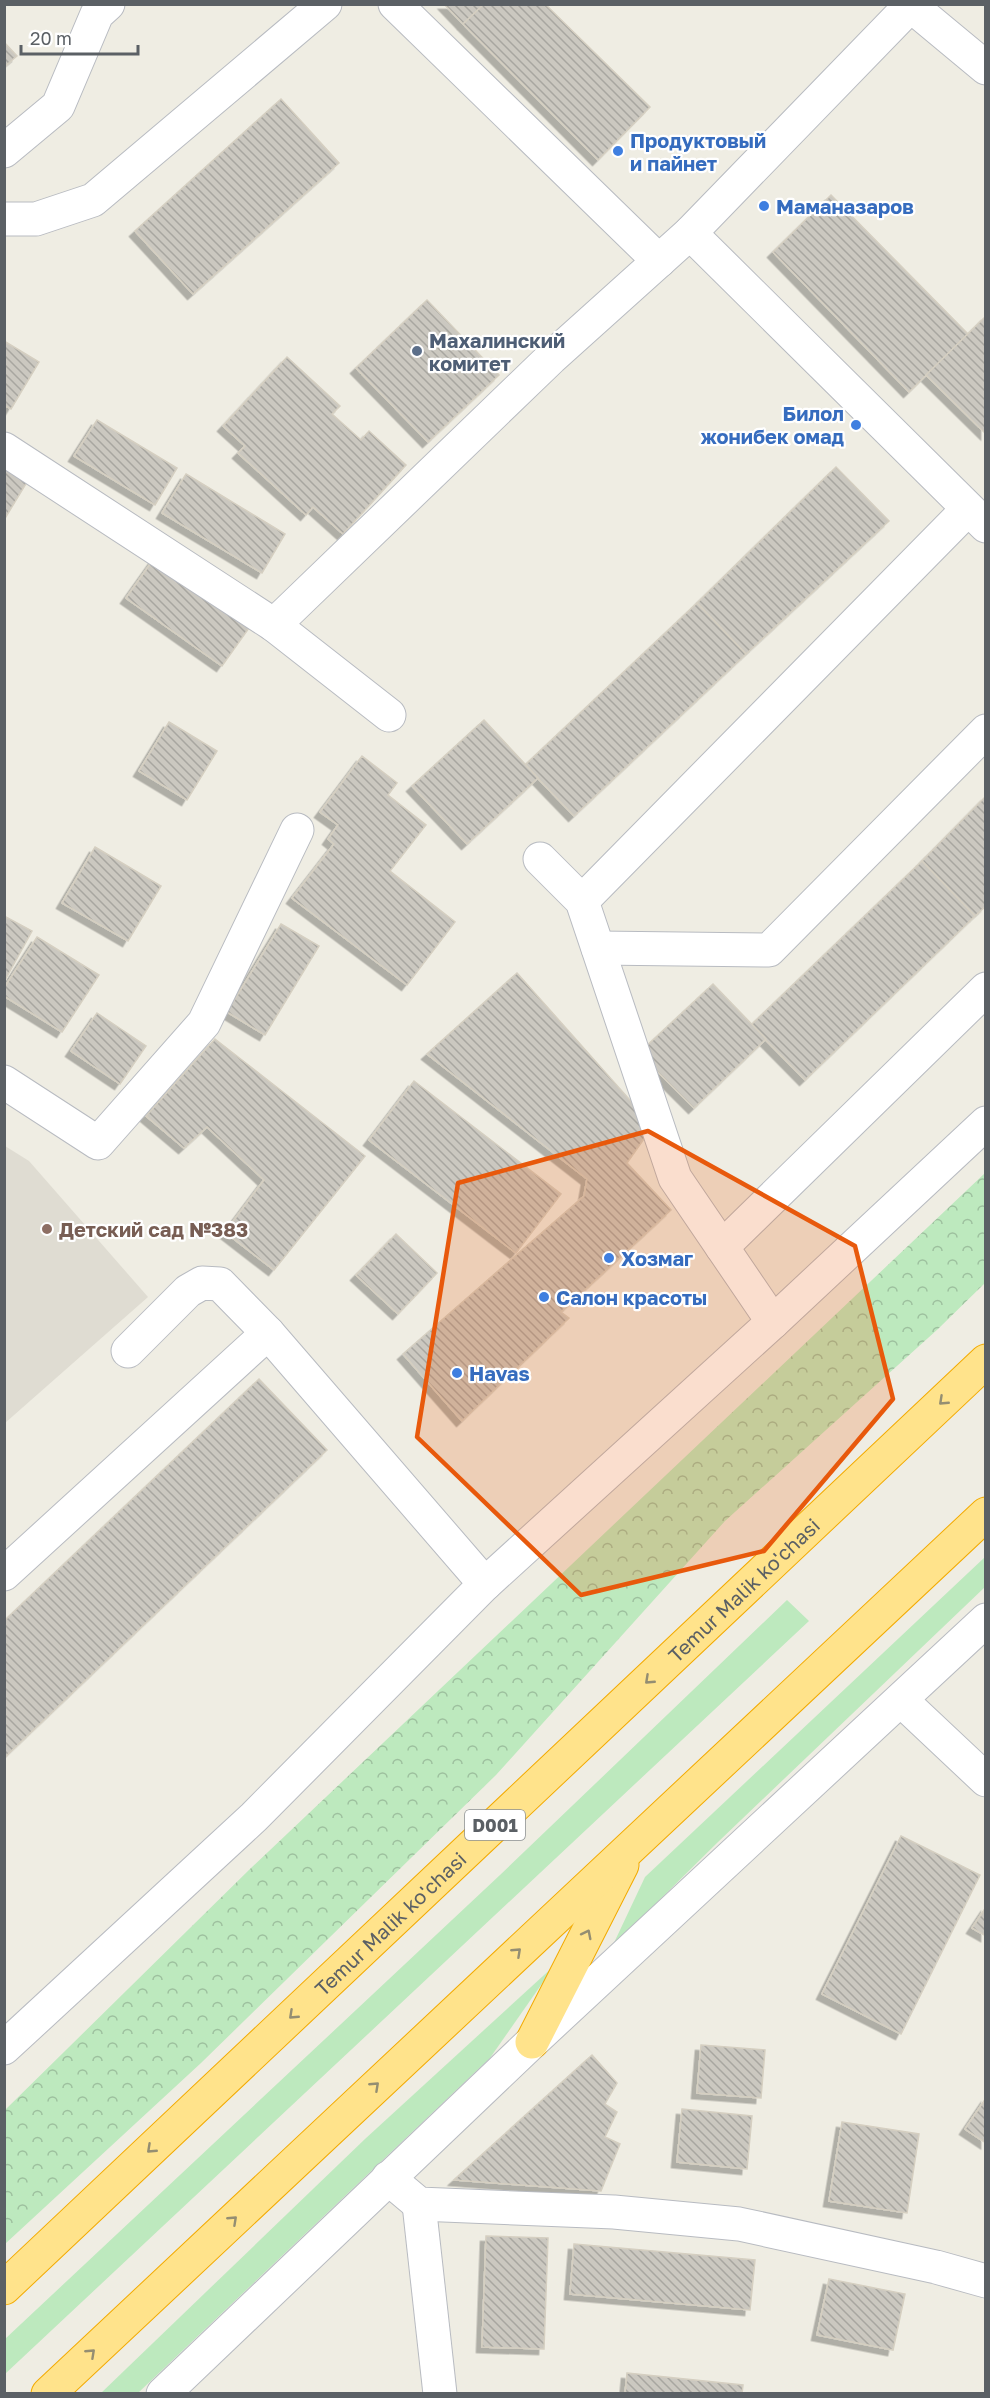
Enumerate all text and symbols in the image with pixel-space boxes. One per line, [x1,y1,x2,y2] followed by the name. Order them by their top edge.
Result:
[21,18,138,56] scale bar
[30,27,72,49] text: 20 m
[630,128,766,175] place label: Продуктовый и пайнет
[611,144,625,158] marker: Продуктовый и пайнет
[776,194,914,218] place label: Маманазаров
[757,199,771,213] marker: Маманазаров
[429,328,565,375] place label: Махалинский комитет
[410,344,424,358] marker: Махалинский комитет
[701,401,844,448] place label: Билол жонибек омад
[849,418,863,432] marker: Билол жонибек омад
[59,1217,248,1241] place label: Детский сад №383
[40,1222,54,1236] marker: Детский сад №383
[621,1246,693,1270] place label: Хозмаг
[602,1251,616,1265] marker: Хозмаг
[556,1285,707,1309] place label: Салон красоты
[537,1290,551,1304] marker: Салон красоты
[469,1361,530,1385] place label: Havas
[450,1366,464,1380] marker: Havas
[939,1394,950,1405] one-way arrow
[663,1513,824,1667] street label: Temur Malik ko'chasi
[645,1672,656,1683] one-way arrow
[465,1810,525,1840] road number: D001
[310,1847,471,2000] street label: Temur Malik ko'chasi
[580,1929,591,1940] one-way arrow
[509,1949,520,1960] one-way arrow
[289,2008,300,2019] one-way arrow
[368,2082,379,2093] one-way arrow
[148,2142,158,2153] one-way arrow
[226,2216,237,2227] one-way arrow
[84,2350,95,2361] one-way arrow

